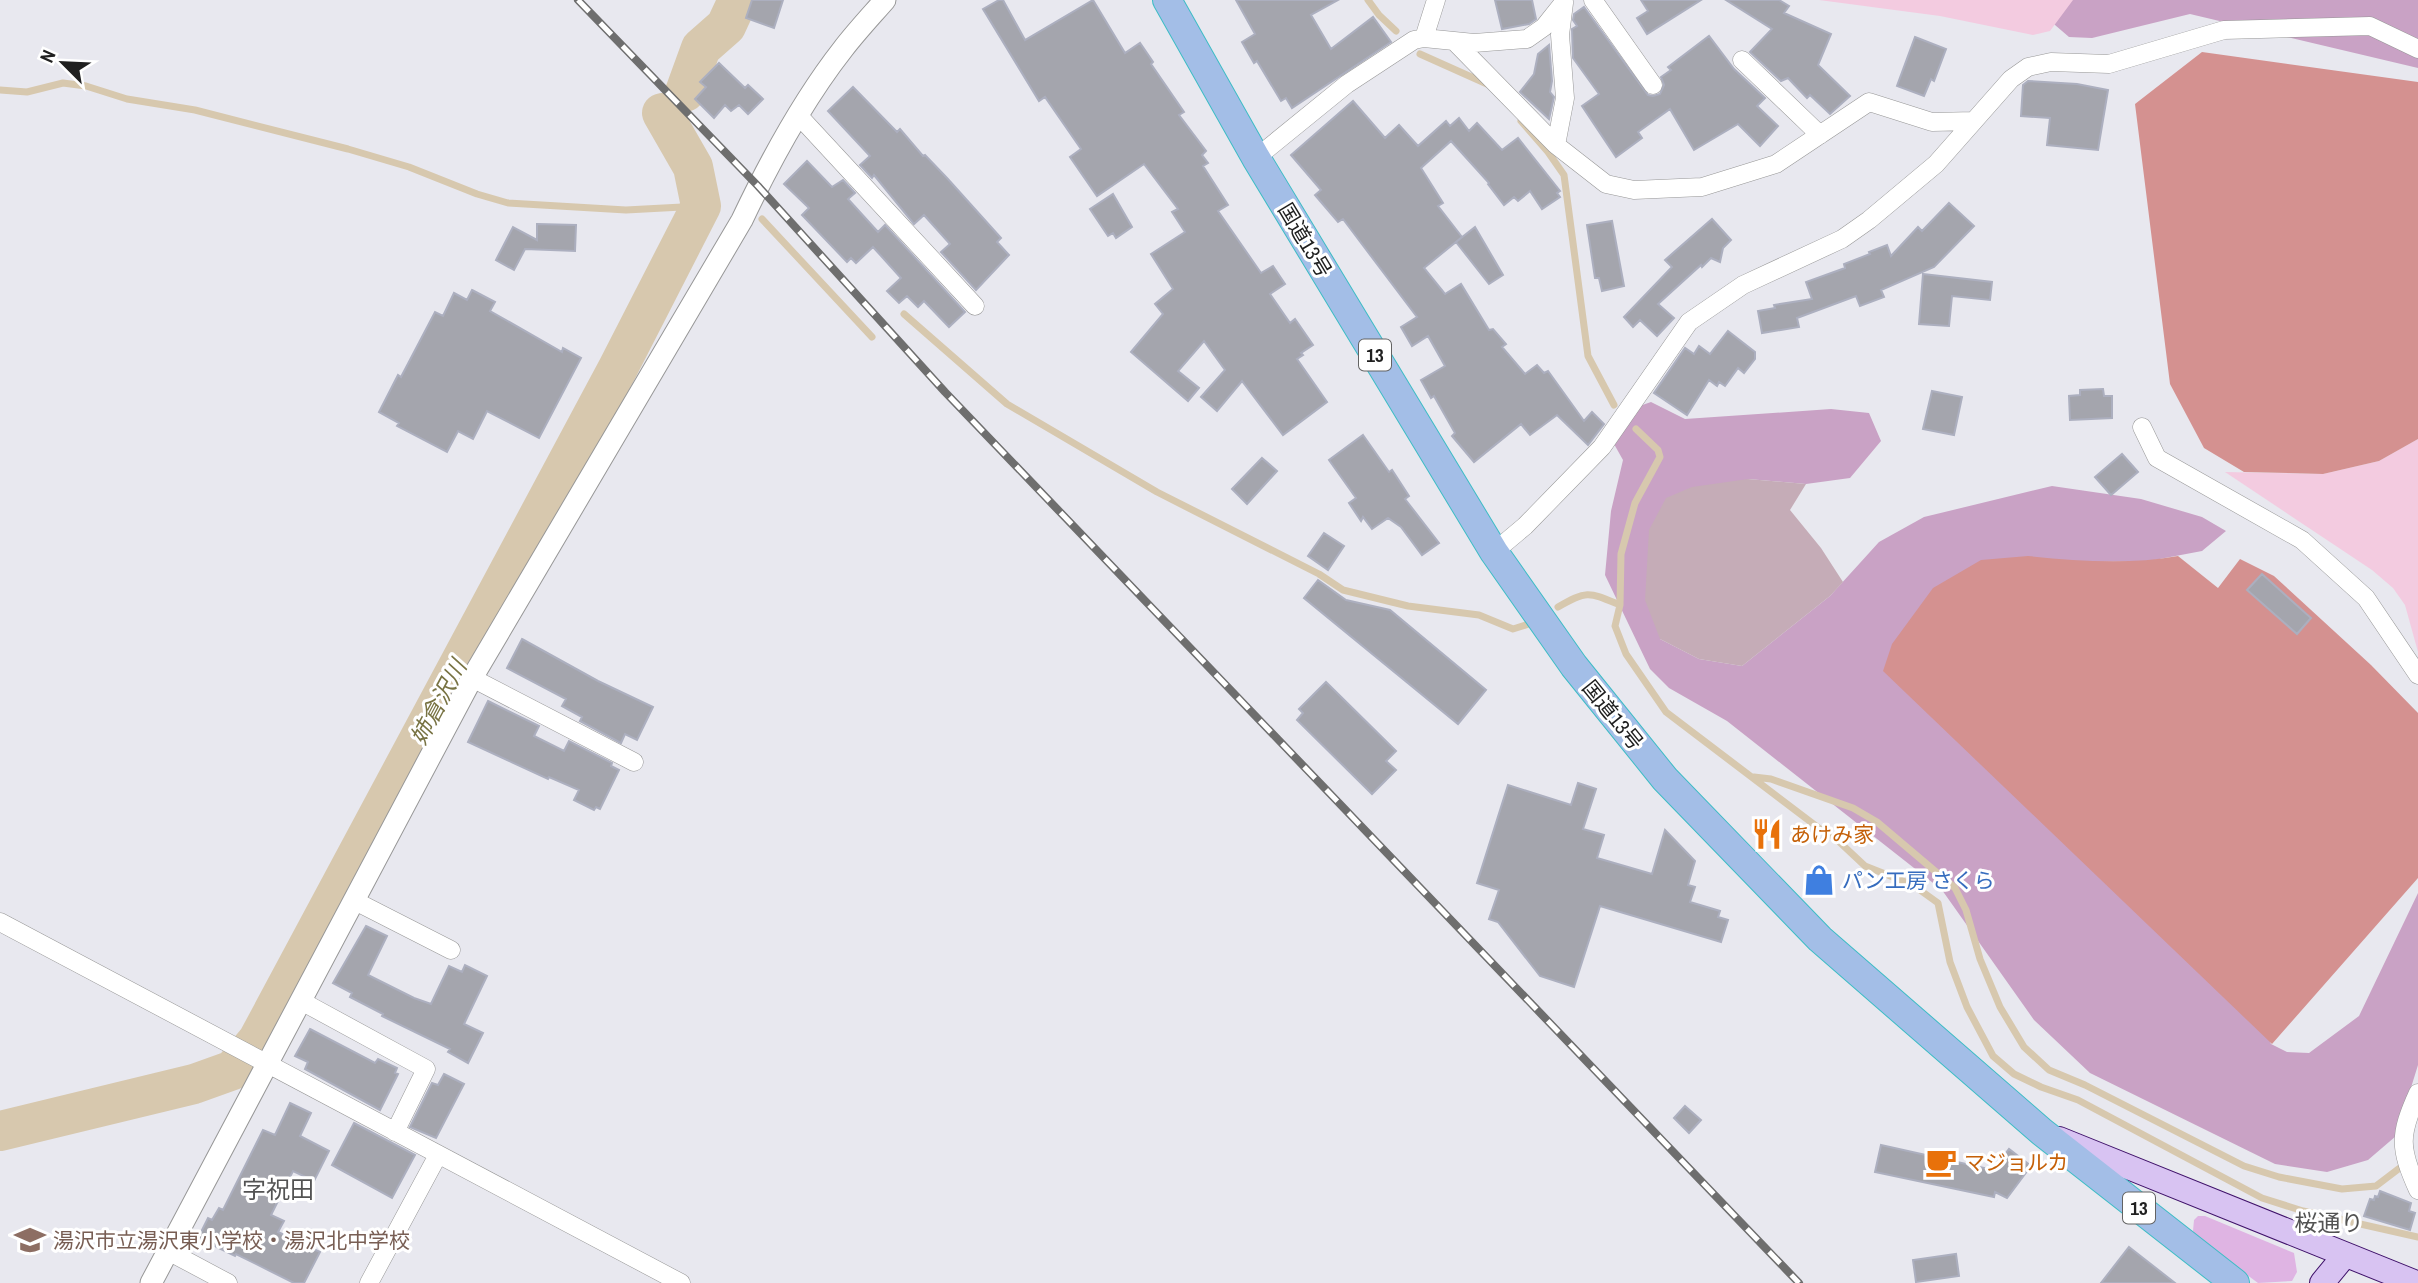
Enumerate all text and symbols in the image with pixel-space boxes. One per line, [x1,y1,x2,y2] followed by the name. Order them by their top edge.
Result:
[28,28,98,98] north arrow
[33,46,62,67] text: N
[1271,197,1339,283] street label: 国道13号
[1359,340,1391,370] road number: 13
[403,651,475,750] water label: 姉倉沢川
[1576,674,1650,756] street label: 国道13号
[1750,817,1784,851] restaurant icon: あけみ家
[1790,820,1874,849] place label: あけみ家
[1802,863,1836,897] shop icon: パン工房 さくら
[1842,866,1995,895] place label: パン工房 さくら
[1924,1145,1958,1179] cafe icon: マジョルカ
[1964,1148,2068,1177] place label: マジョルカ
[242,1173,314,1205] district label: 字祝田
[2123,1192,2155,1224] road number: 13
[2295,1207,2364,1238] district label: 桜通り
[13,1223,47,1257] school or university icon: 湯沢市立湯沢東小学校・湯沢北中学校
[53,1226,410,1255] place label: 湯沢市立湯沢東小学校・湯沢北中学校

